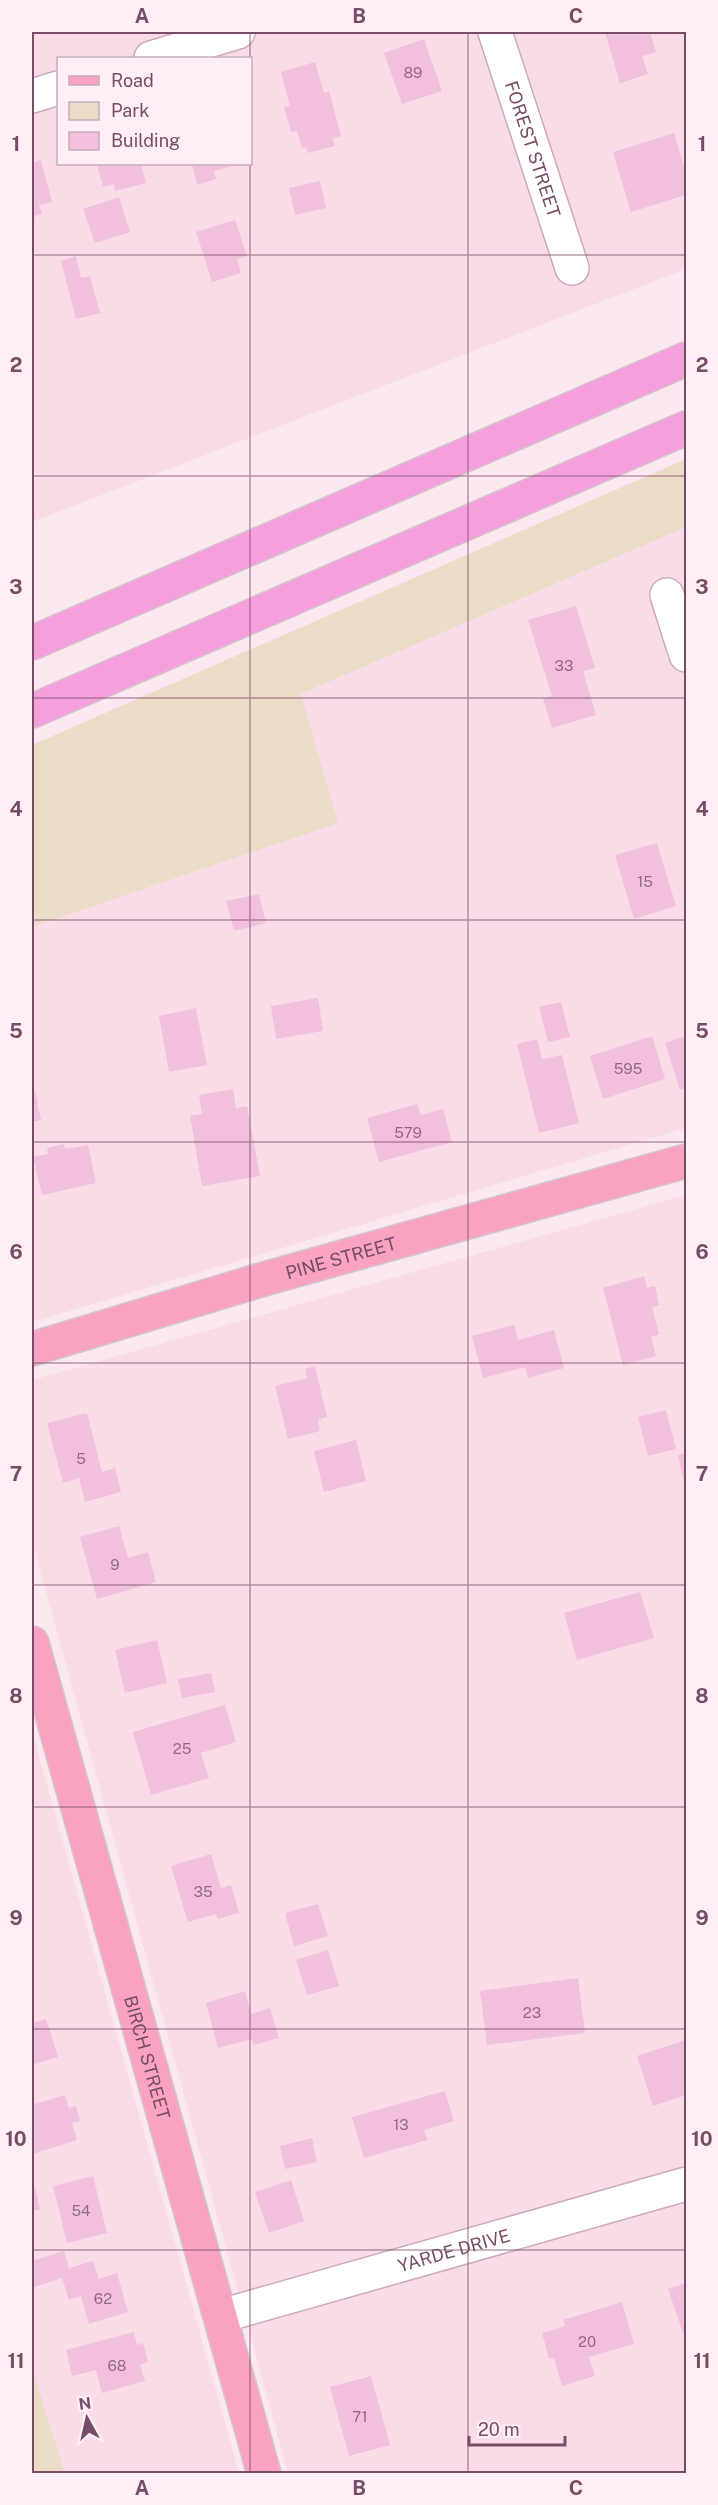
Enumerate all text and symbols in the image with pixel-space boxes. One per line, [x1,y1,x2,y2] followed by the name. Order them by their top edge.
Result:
[135,4,149,28] text: A
[352,4,366,28] text: B
[569,4,583,28] text: C
[57,57,252,165] legend
[404,64,422,81] house number: 89
[111,70,154,91] text: Road
[501,78,565,220] street label: FOREST STREET
[111,100,149,121] text: Park
[111,130,180,151] text: Building
[12,132,20,156] text: 1
[698,132,706,156] text: 1
[10,353,22,377] text: 2
[696,353,708,377] text: 2
[9,575,23,599] text: 3
[695,575,709,599] text: 3
[555,657,573,674] house number: 33
[9,797,23,821] text: 4
[695,797,709,821] text: 4
[637,873,653,890] house number: 15
[9,1019,23,1043] text: 5
[695,1019,709,1043] text: 5
[614,1060,642,1077] house number: 595
[394,1124,422,1141] house number: 579
[283,1232,399,1283] street label: PINE STREET
[9,1240,23,1264] text: 6
[695,1240,709,1264] text: 6
[76,1450,86,1467] house number: 5
[10,1462,22,1486] text: 7
[696,1462,708,1486] text: 7
[110,1556,120,1573] house number: 9
[9,1684,23,1708] text: 8
[695,1684,709,1708] text: 8
[173,1740,191,1757] house number: 25
[193,1883,213,1900] house number: 35
[9,1906,23,1930] text: 9
[695,1906,709,1930] text: 9
[120,1993,175,2122] street label: BIRCH STREET
[523,2004,541,2021] house number: 23
[393,2116,409,2133] house number: 13
[5,2127,27,2151] text: 10
[691,2127,713,2151] text: 10
[71,2202,91,2219] house number: 54
[395,2224,512,2276] street label: YARDE DRIVE
[94,2290,112,2307] house number: 62
[578,2333,596,2350] house number: 20
[7,2349,25,2373] text: 11
[693,2349,711,2373] text: 11
[108,2357,126,2374] house number: 68
[57,2388,117,2448] north arrow
[77,2393,93,2414] text: N
[352,2408,368,2425] house number: 71
[469,2409,565,2447] scale bar
[478,2419,520,2440] text: 20 m
[135,2476,149,2500] text: A
[352,2476,366,2500] text: B
[569,2476,583,2500] text: C

